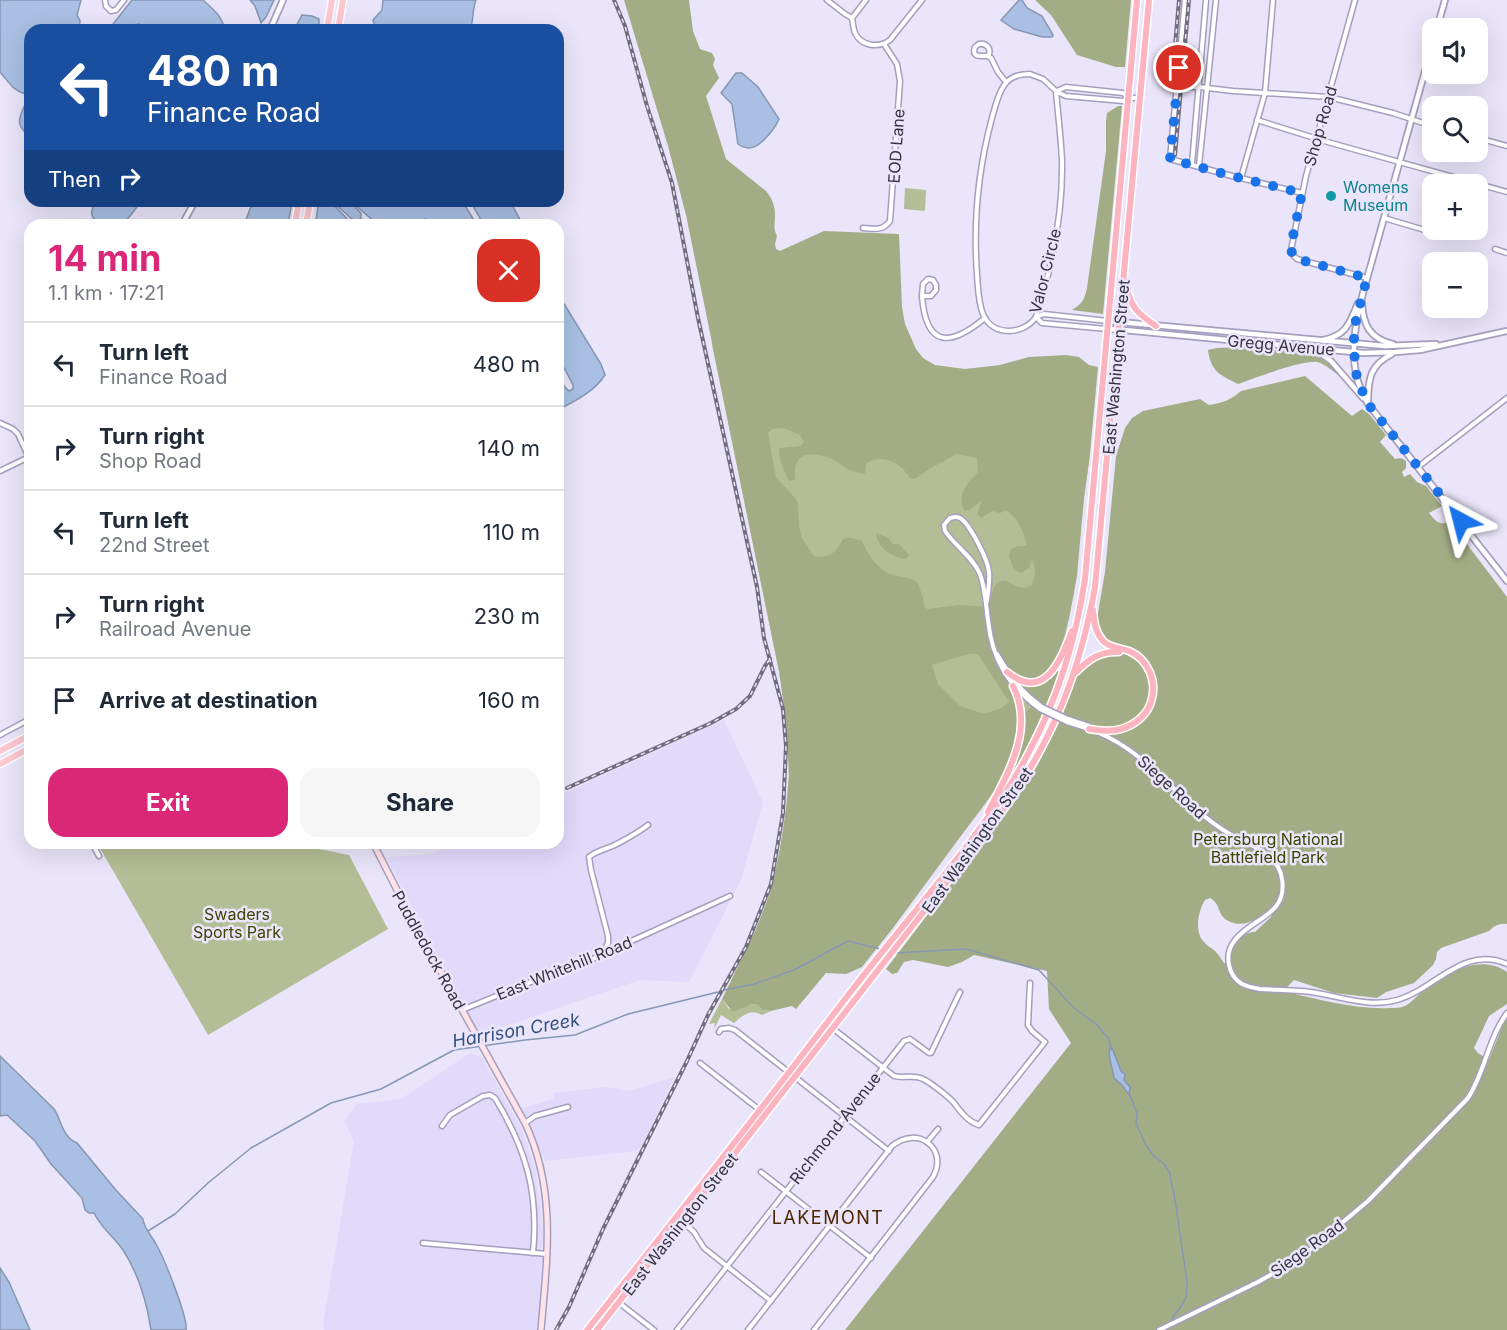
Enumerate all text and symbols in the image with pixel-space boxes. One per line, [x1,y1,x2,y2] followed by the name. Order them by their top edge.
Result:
[1422,18,1488,318] map controls
[1422,18,1488,84] button: sound
[1153,42,1204,93] pin
[147,45,279,96] text: 480 m
[48,48,126,126] icon: left
[1162,51,1195,84] icon: arrive
[1299,84,1341,168] street label: Shop Road
[147,96,320,129] text: Finance Road
[1422,96,1488,162] button: search
[883,108,909,184] street label: EOD Lane
[113,162,146,195] icon: right
[48,166,101,192] text: Then
[1422,174,1488,240] button: +
[1343,177,1409,215] place label: Womens Museum
[1324,189,1338,203] marker: Womens Museum
[1025,226,1065,316] street label: Valor Circle
[48,236,161,280] text: 14 min
[477,239,540,302] button: close
[1422,252,1488,318] button: −
[1098,279,1134,455] street label: East Washington Street
[48,281,164,305] text: 1.1 km · 17:21
[1227,330,1335,360] street label: Gregg Avenue
[99,339,189,365] text: Turn left
[48,348,81,381] icon: left
[473,351,540,377] text: 480 m
[99,365,227,389] text: Finance Road
[99,423,205,449] text: Turn right
[48,432,81,465] icon: right
[478,435,540,461] text: 140 m
[99,449,202,473] text: Shop Road
[1429,489,1493,553] position arrow
[99,507,189,533] text: Turn left
[48,516,81,549] icon: left
[483,519,540,545] text: 110 m
[99,533,210,557] text: 22nd Street
[99,591,205,617] text: Turn right
[48,600,81,633] icon: right
[474,603,540,629] text: 230 m
[99,617,251,641] text: Railroad Avenue
[48,684,81,717] icon: arrive
[99,687,318,713] text: Arrive at destination
[478,687,540,713] text: 160 m
[1133,751,1211,823] street label: Siege Road
[917,763,1037,917] street label: East Washington Street
[48,768,288,837] button: Exit
[300,768,540,837] button: Share
[1193,829,1343,867] park label: Petersburg National Battlefield Park
[388,887,470,1013] street label: Puddledock Road
[193,904,281,942] park label: Swaders Sports Park
[493,932,635,1004] street label: East Whitehill Road
[451,1008,583,1052] water label: Harrison Creek
[785,1068,885,1188] street label: Richmond Avenue
[618,1149,742,1299] street label: East Washington Street
[772,1207,884,1228] district label: LAKEMONT
[1266,1215,1348,1281] street label: Siege Road

